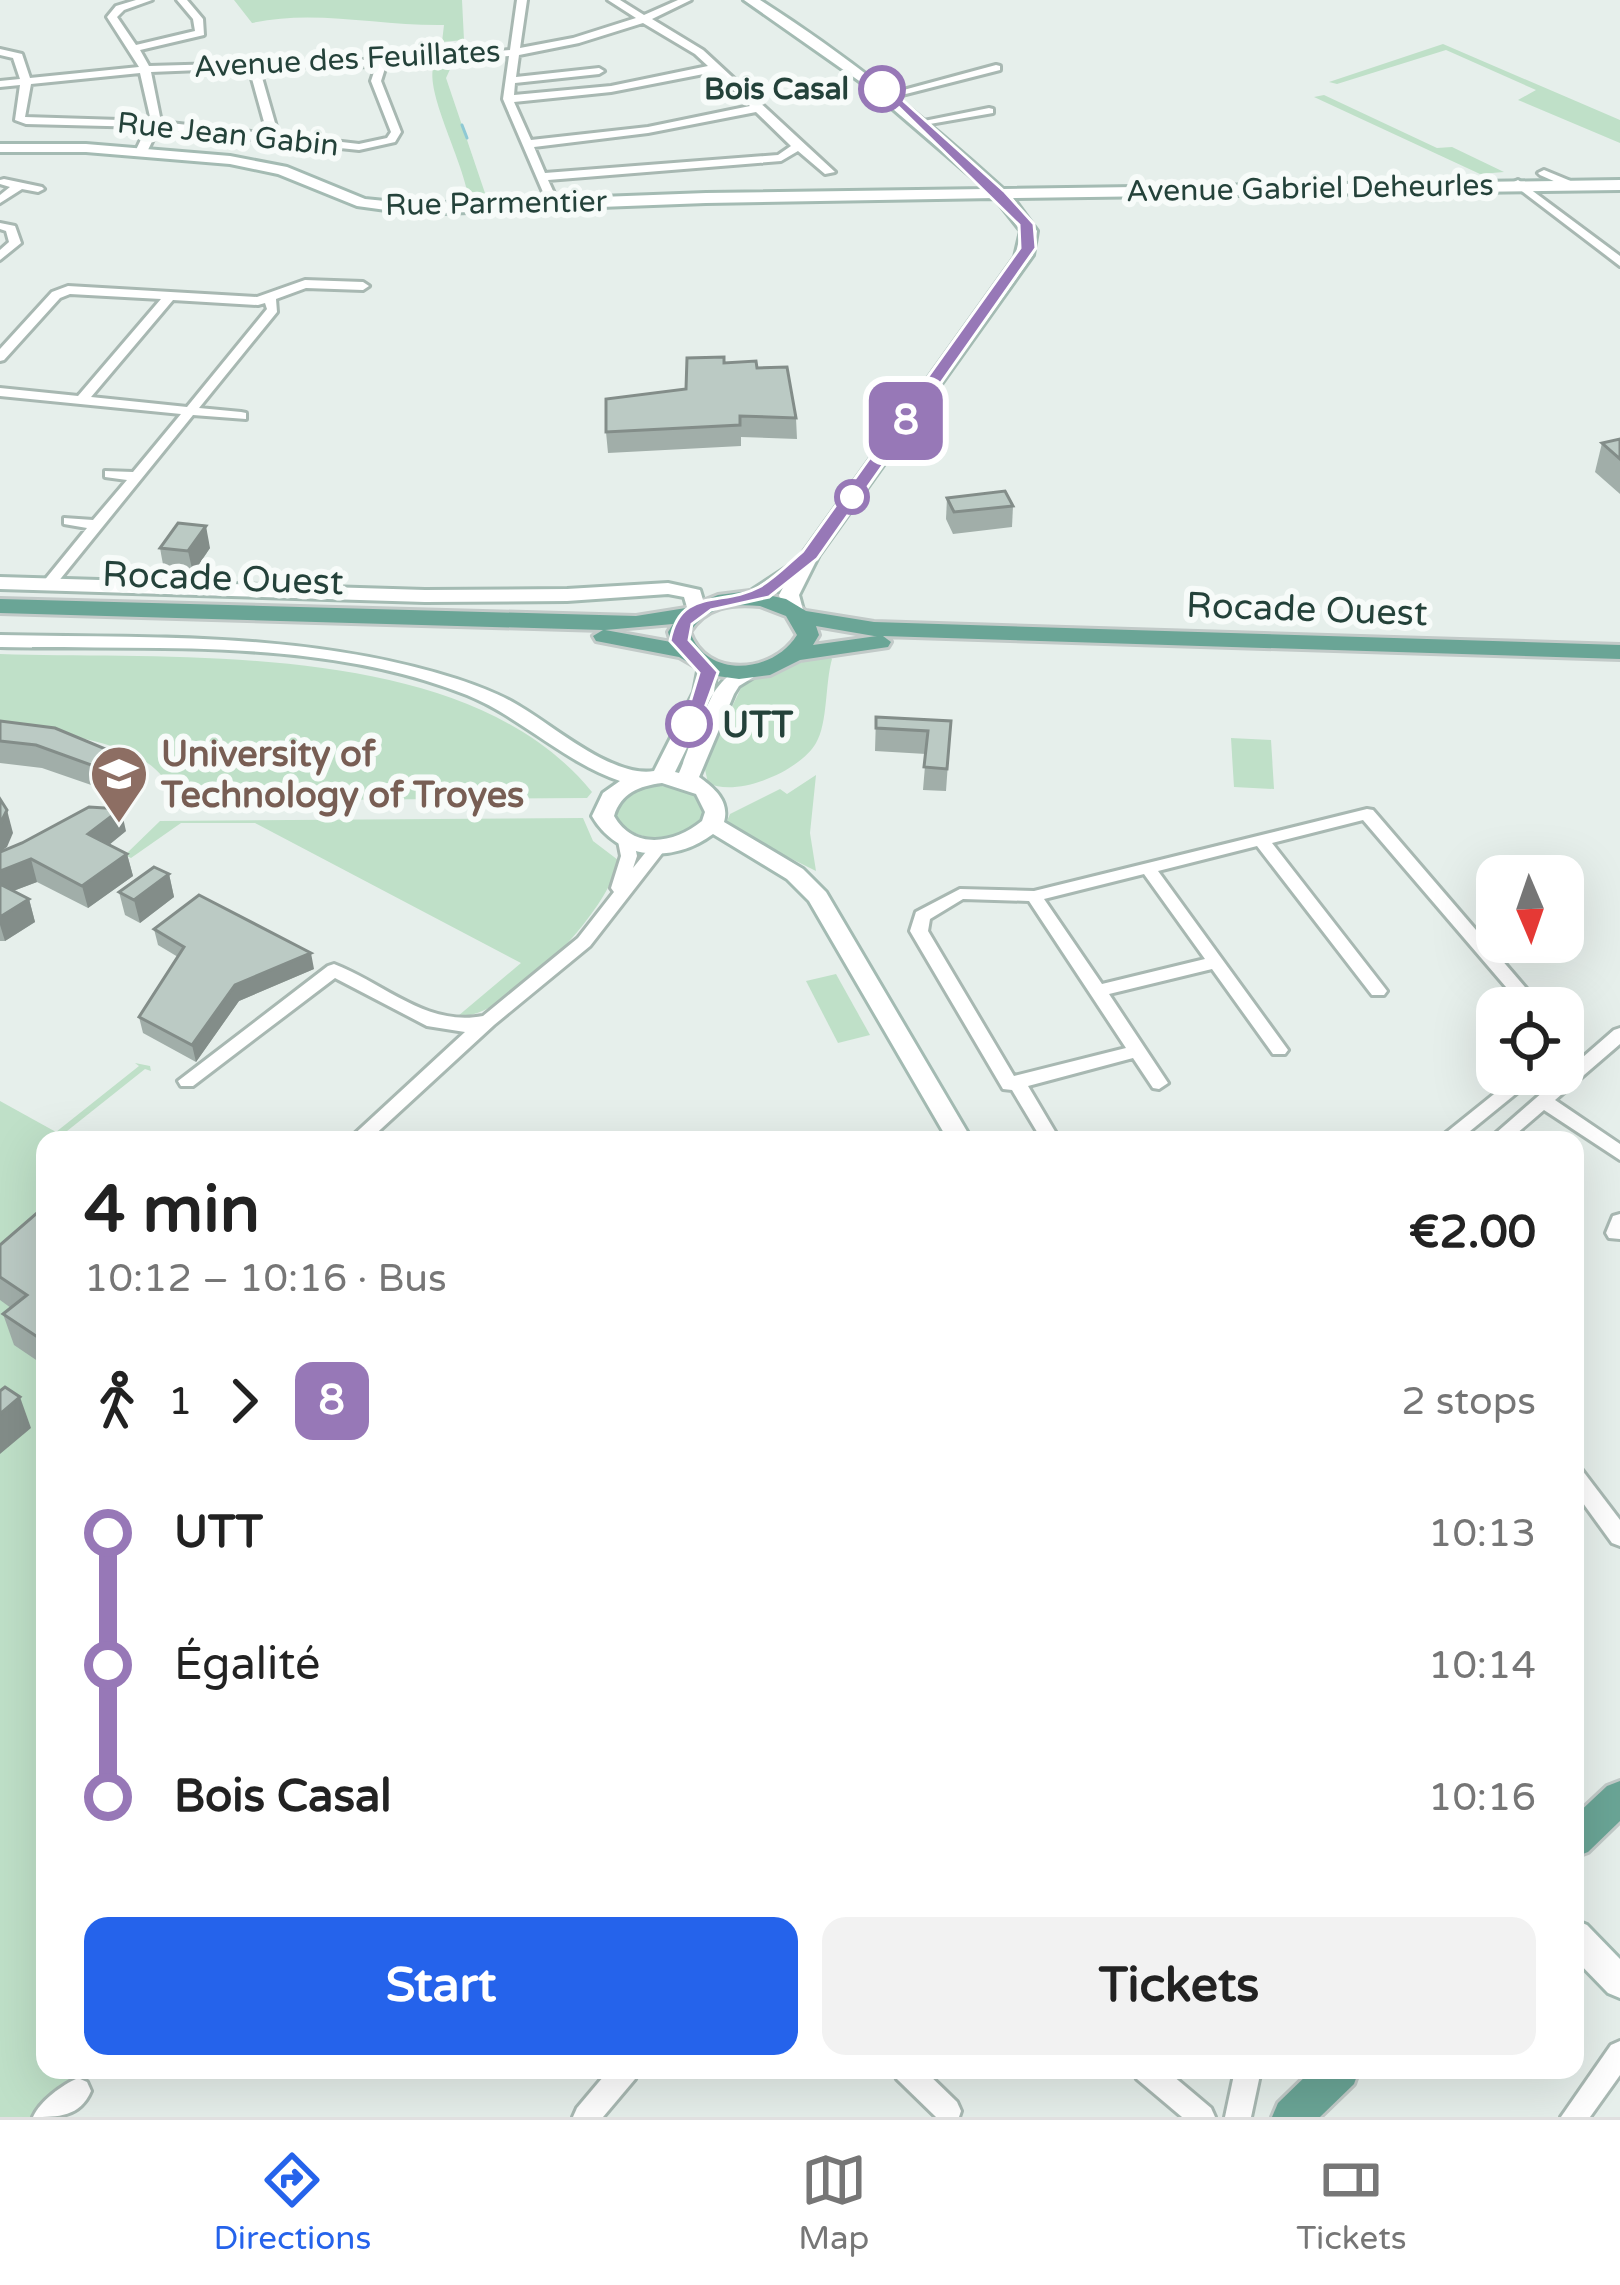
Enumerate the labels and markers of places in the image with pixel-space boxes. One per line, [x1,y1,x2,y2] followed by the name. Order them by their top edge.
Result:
[860,67,904,111] marker: Bois Casal
[704,71,849,108] place label: Bois Casal
[836,481,868,513] unlabelled marker
[667,702,711,746] marker: UTT
[722,704,794,747] place label: UTT
[160,733,524,817] place label: University of Technology of Troyes
[88,743,150,825] school or university icon: University of Technology of Troyes

